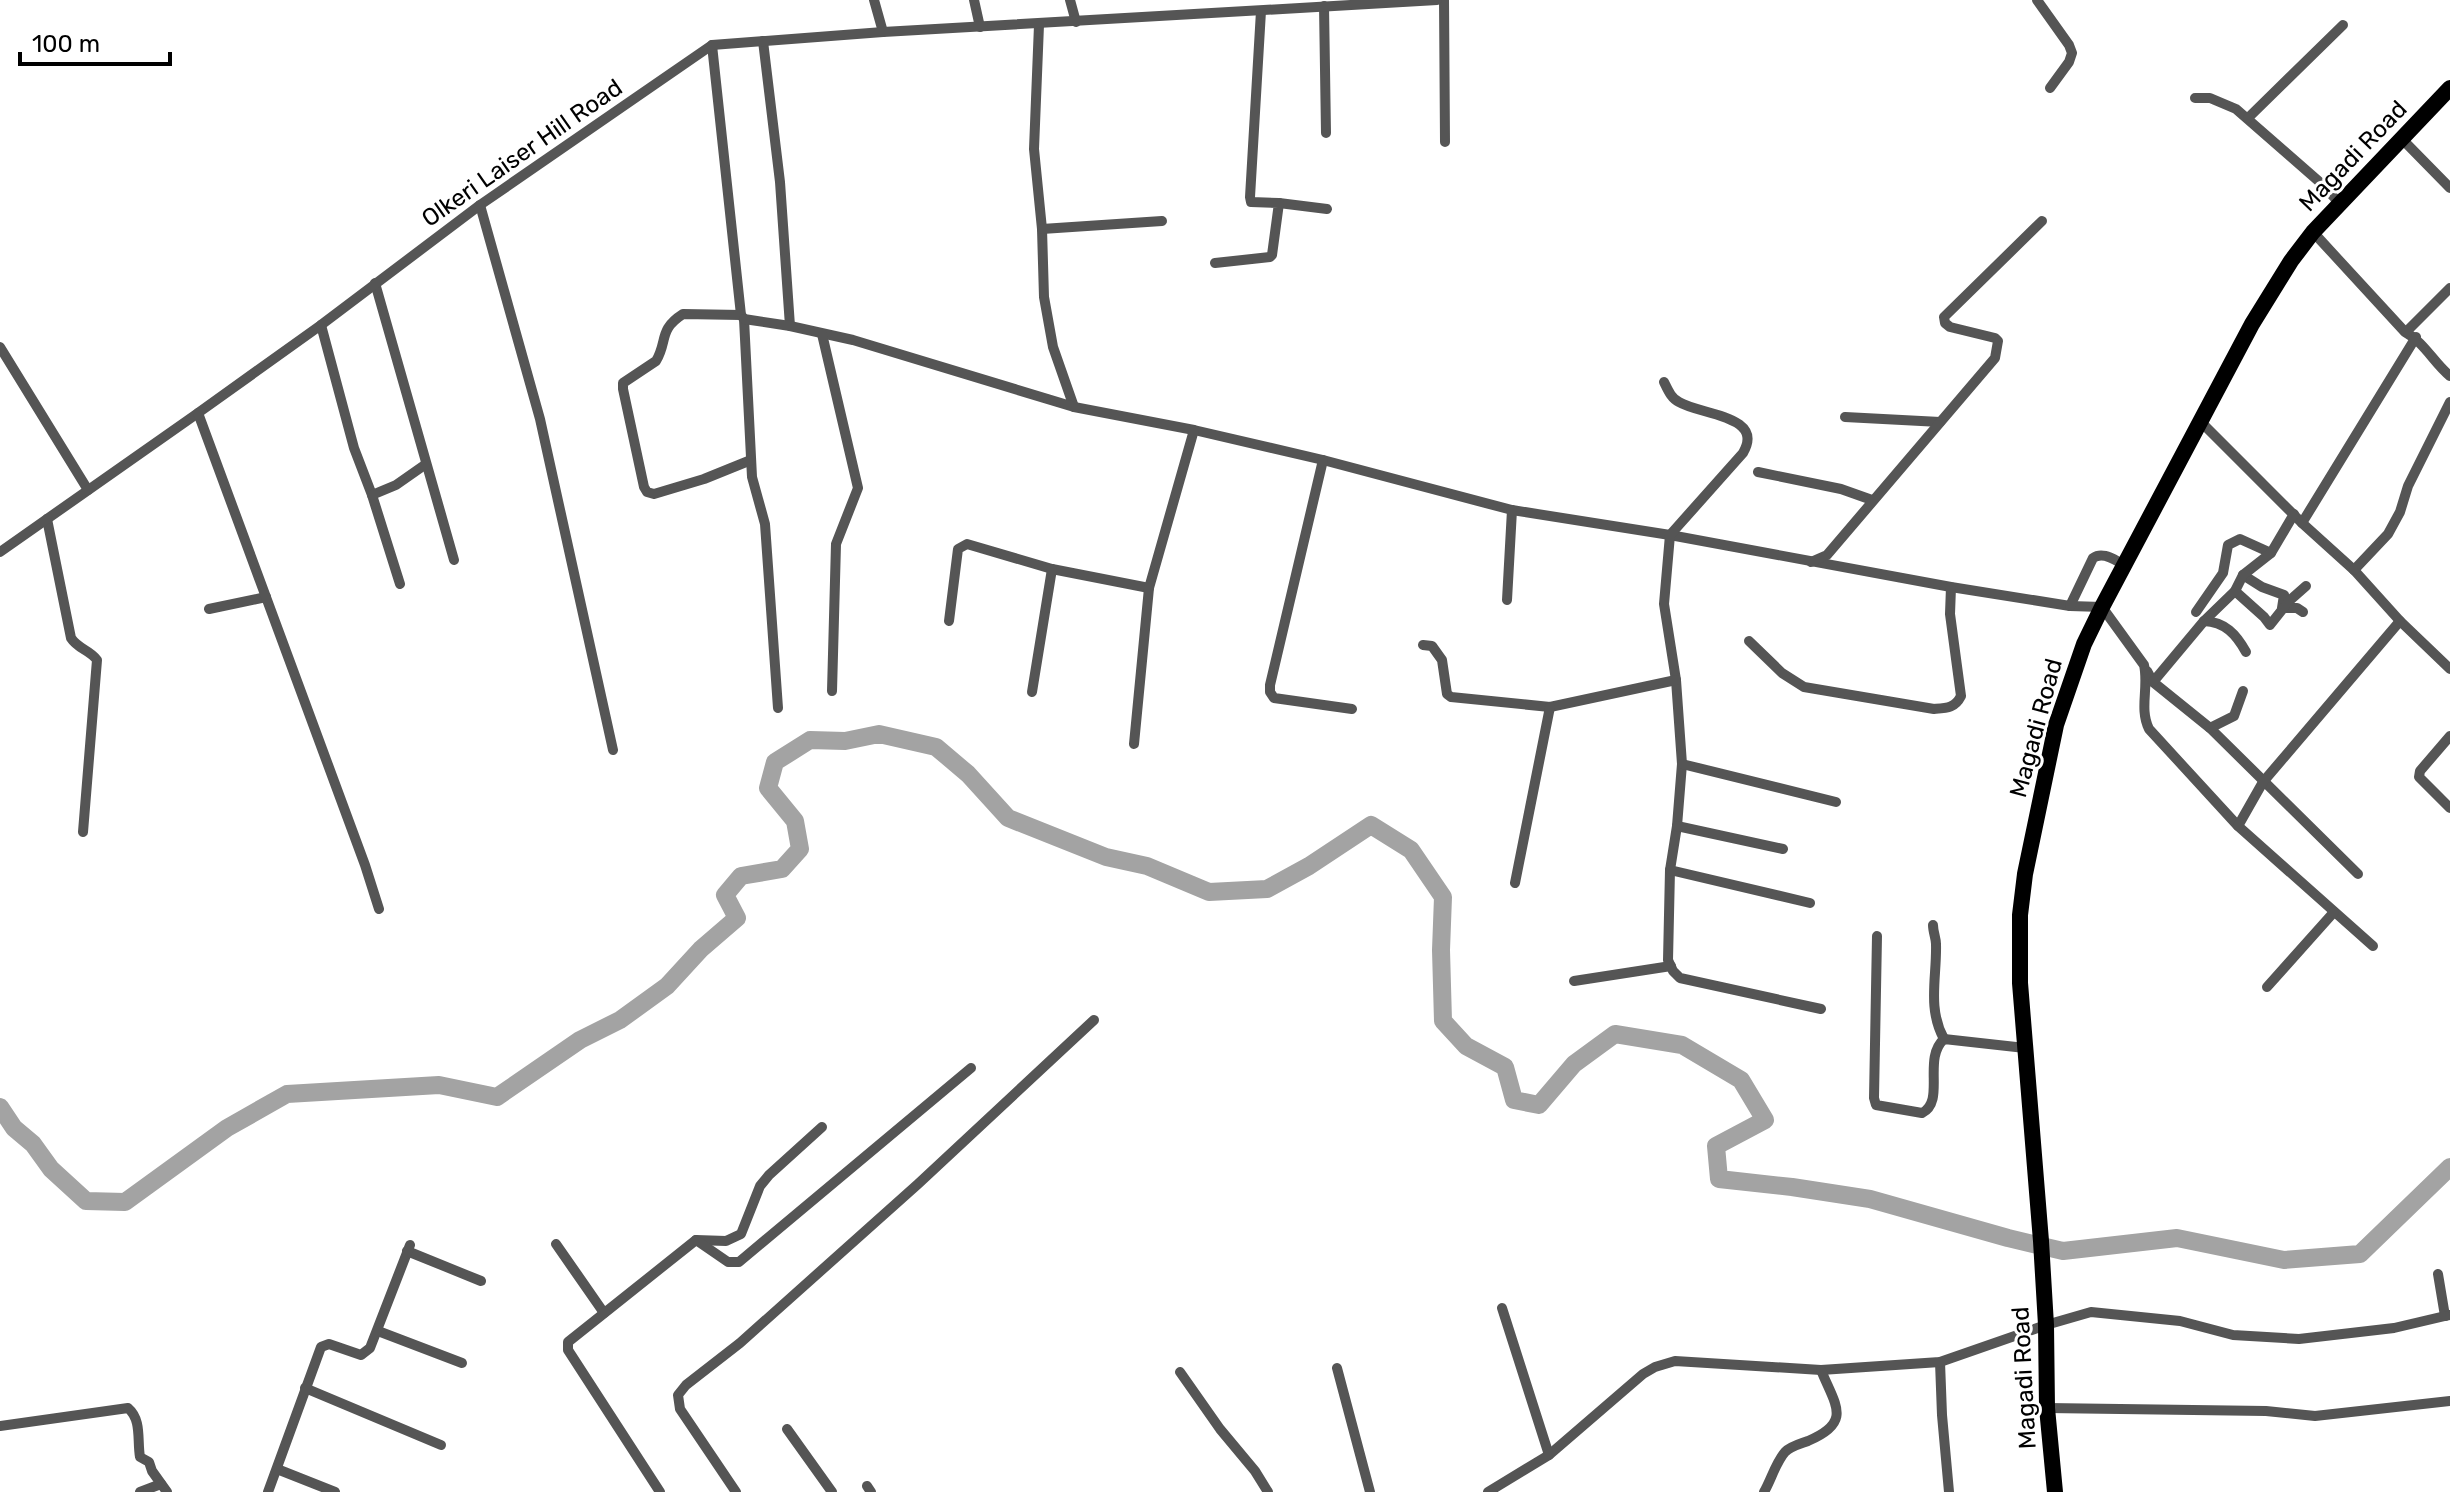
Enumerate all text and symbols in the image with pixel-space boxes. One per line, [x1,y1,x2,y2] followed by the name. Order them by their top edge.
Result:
[20,16,170,66] scale bar
[32,30,100,58] text: 100 m
[416,73,628,233] street label: Olkeri Laiser Hill Road
[2293,95,2413,217] street label: Magadi Road
[2004,655,2068,801] street label: Magadi Road
[2006,1306,2042,1450] street label: Magadi Road

